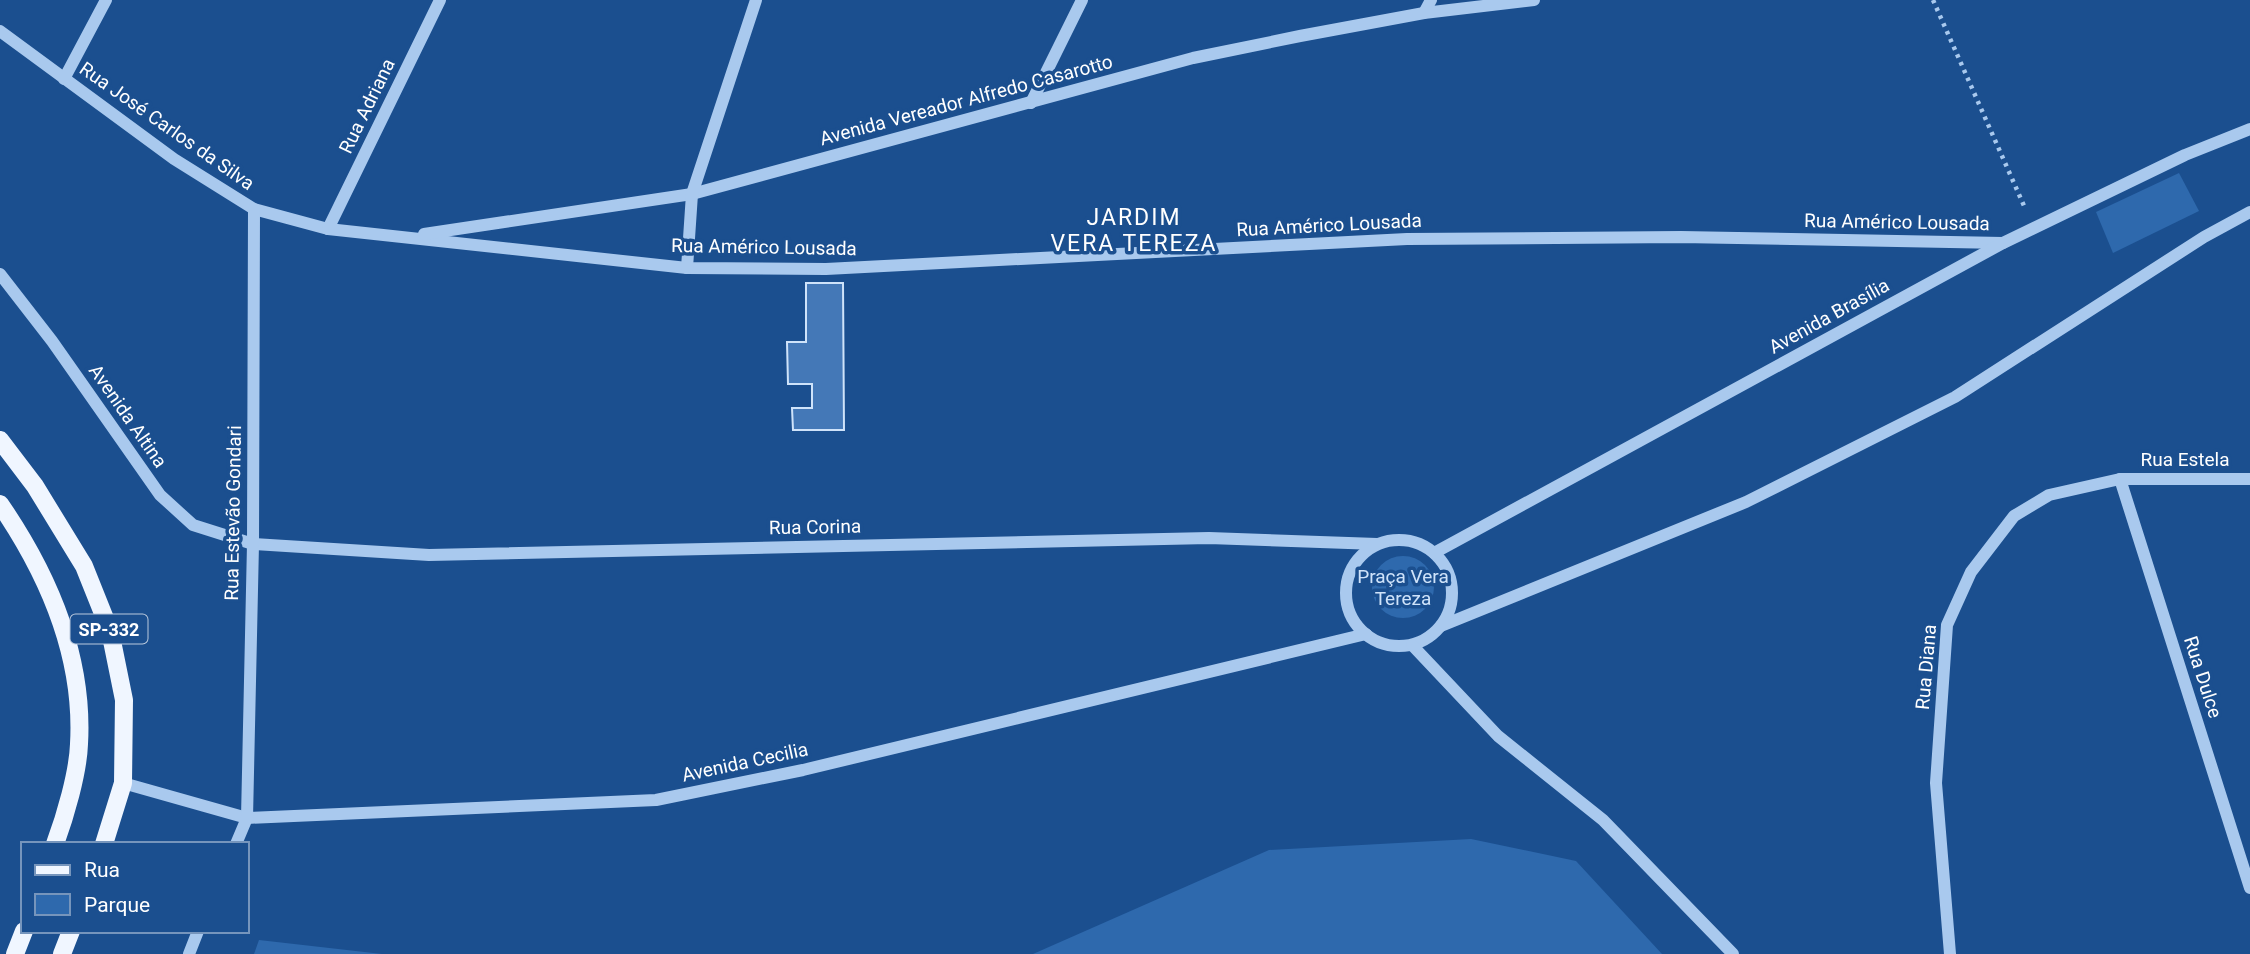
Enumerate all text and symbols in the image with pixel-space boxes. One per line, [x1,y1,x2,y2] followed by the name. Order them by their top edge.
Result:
[817,50,1115,150] street label: Avenida Vereador Alfredo Casarotto
[334,55,400,157] street label: Rua Adriana
[75,57,259,195] street label: Rua José Carlos da Silva
[1050,204,1218,257] district label: JARDIM VERA TEREZA
[1236,209,1422,241] street label: Rua Américo Lousada
[1804,209,1990,235] street label: Rua Américo Lousada
[671,234,857,260] street label: Rua Américo Lousada
[1765,273,1893,359] street label: Avenida Brasília
[84,360,172,472] street label: Avenida Altina
[220,425,246,601] street label: Rua Estevão Gondari
[2140,448,2230,471] street label: Rua Estela
[769,515,861,539] street label: Rua Corina
[1357,565,1449,610] park label: Praça Vera Tereza
[70,614,148,644] road number: SP-332
[1911,623,1941,711] street label: Rua Diana
[2179,633,2227,721] street label: Rua Dulce
[680,737,810,787] street label: Avenida Cecilia
[21,842,248,933] legend
[84,858,120,882] text: Rua
[84,893,150,917] text: Parque

